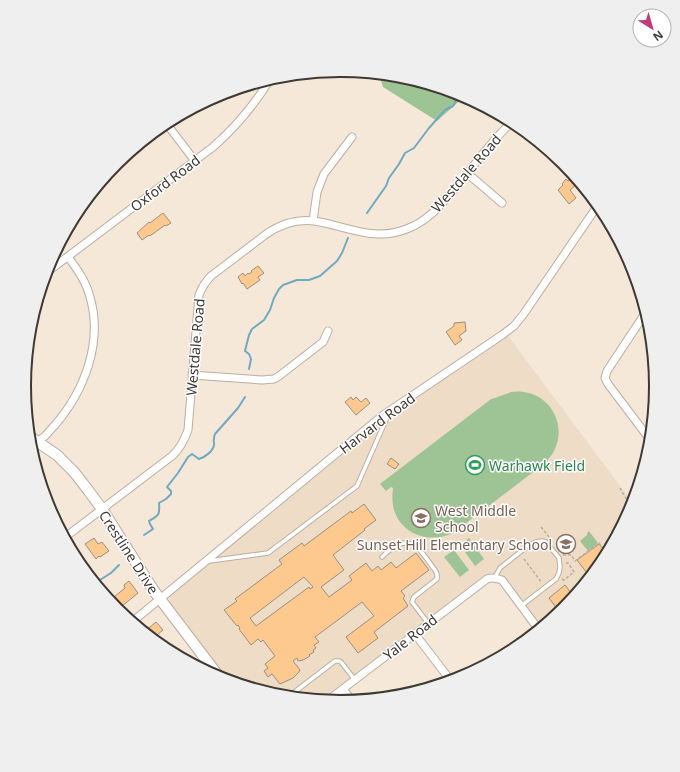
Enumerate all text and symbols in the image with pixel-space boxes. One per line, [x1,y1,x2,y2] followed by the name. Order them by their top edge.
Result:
[632,8,672,48] north arrow
[650,28,666,45] text: N
[427,130,505,216] street label: Westdale Road
[126,150,204,216] street label: Oxford Road
[181,298,209,396] street label: Westdale Road
[335,388,419,458] street label: Harvard Road
[464,454,486,476] sports icon: Warhawk Field
[489,456,585,475] place label: Warhawk Field
[435,501,516,536] place label: West Middle School
[95,507,163,598] street label: Crestline Drive
[410,507,432,529] school or university icon: West Middle School
[555,533,577,555] school or university icon: Sunset Hill Elementary School
[357,535,552,554] place label: Sunset Hill Elementary School
[379,610,441,664] street label: Yale Road

